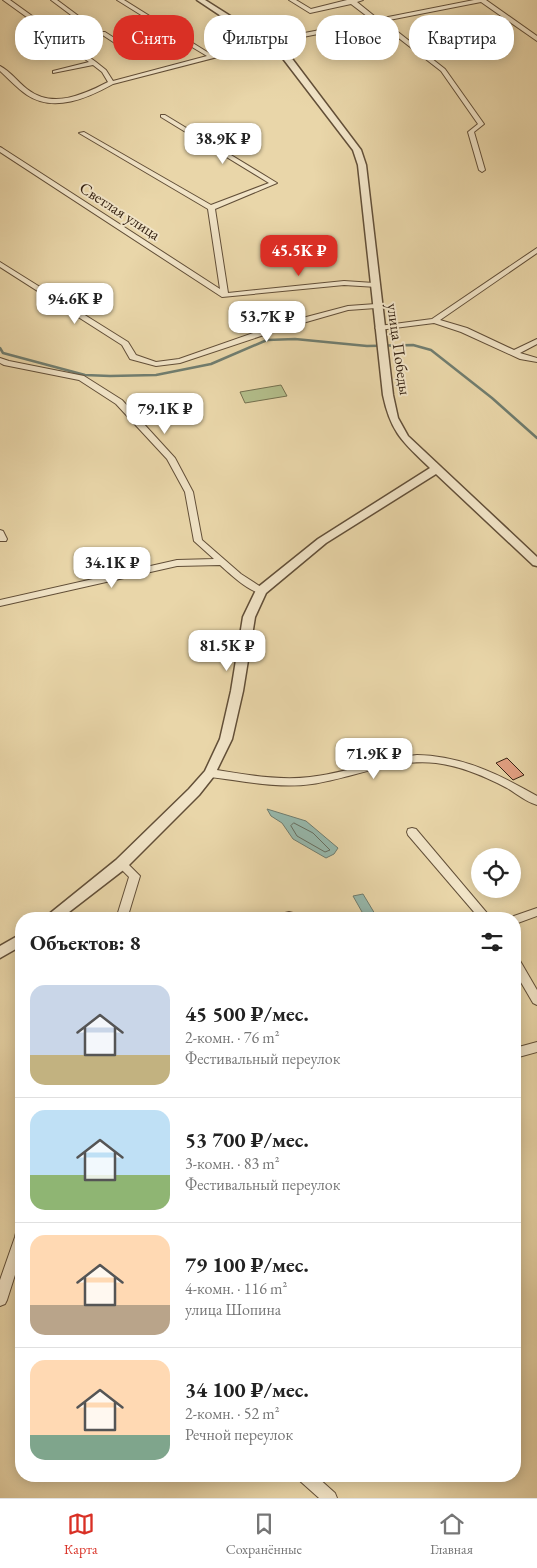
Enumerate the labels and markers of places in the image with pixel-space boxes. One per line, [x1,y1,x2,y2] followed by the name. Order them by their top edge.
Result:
[177,122,269,165] pin: 38.9K ₽
[253,234,345,277] pin: 45.5K ₽
[29,282,121,325] pin: 94.6K ₽
[221,300,313,343] pin: 53.7K ₽
[119,392,211,435] pin: 79.1K ₽
[66,546,158,589] pin: 34.1K ₽
[181,630,273,672] pin: 81.5K ₽
[328,738,420,780] pin: 71.9K ₽

